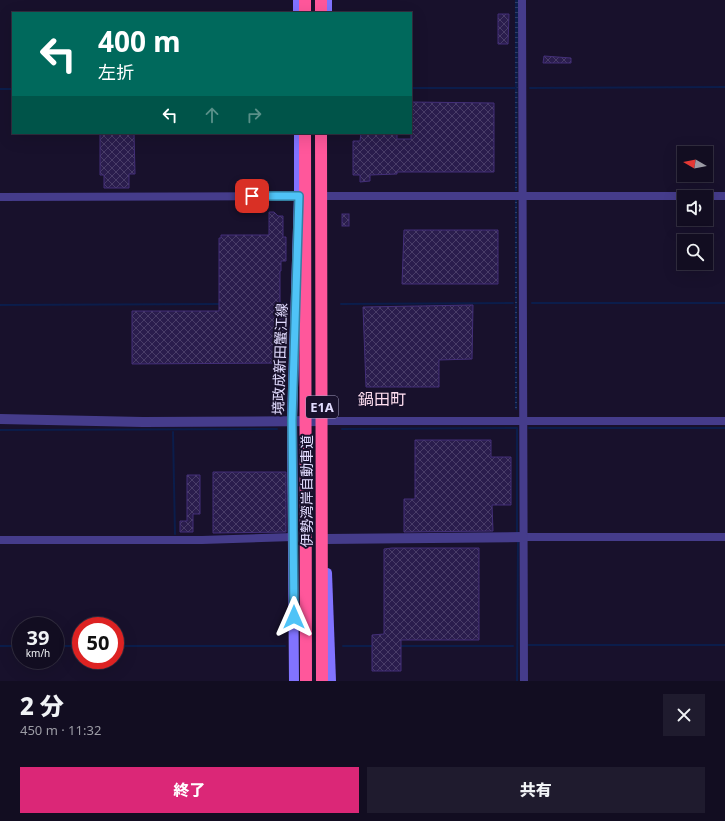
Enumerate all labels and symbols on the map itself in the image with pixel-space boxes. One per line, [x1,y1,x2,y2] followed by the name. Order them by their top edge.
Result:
[677,146,713,182] north arrow
[235,179,269,213] pin
[268,303,291,415] street label: 境政成新田蟹江線
[358,388,406,410] district label: 鍋田町
[306,396,338,418] road number: E1A
[297,435,316,547] street label: 伊勢湾岸自動車道
[273,596,315,638] position arrow
[72,617,124,669] speed limit sign: 50

